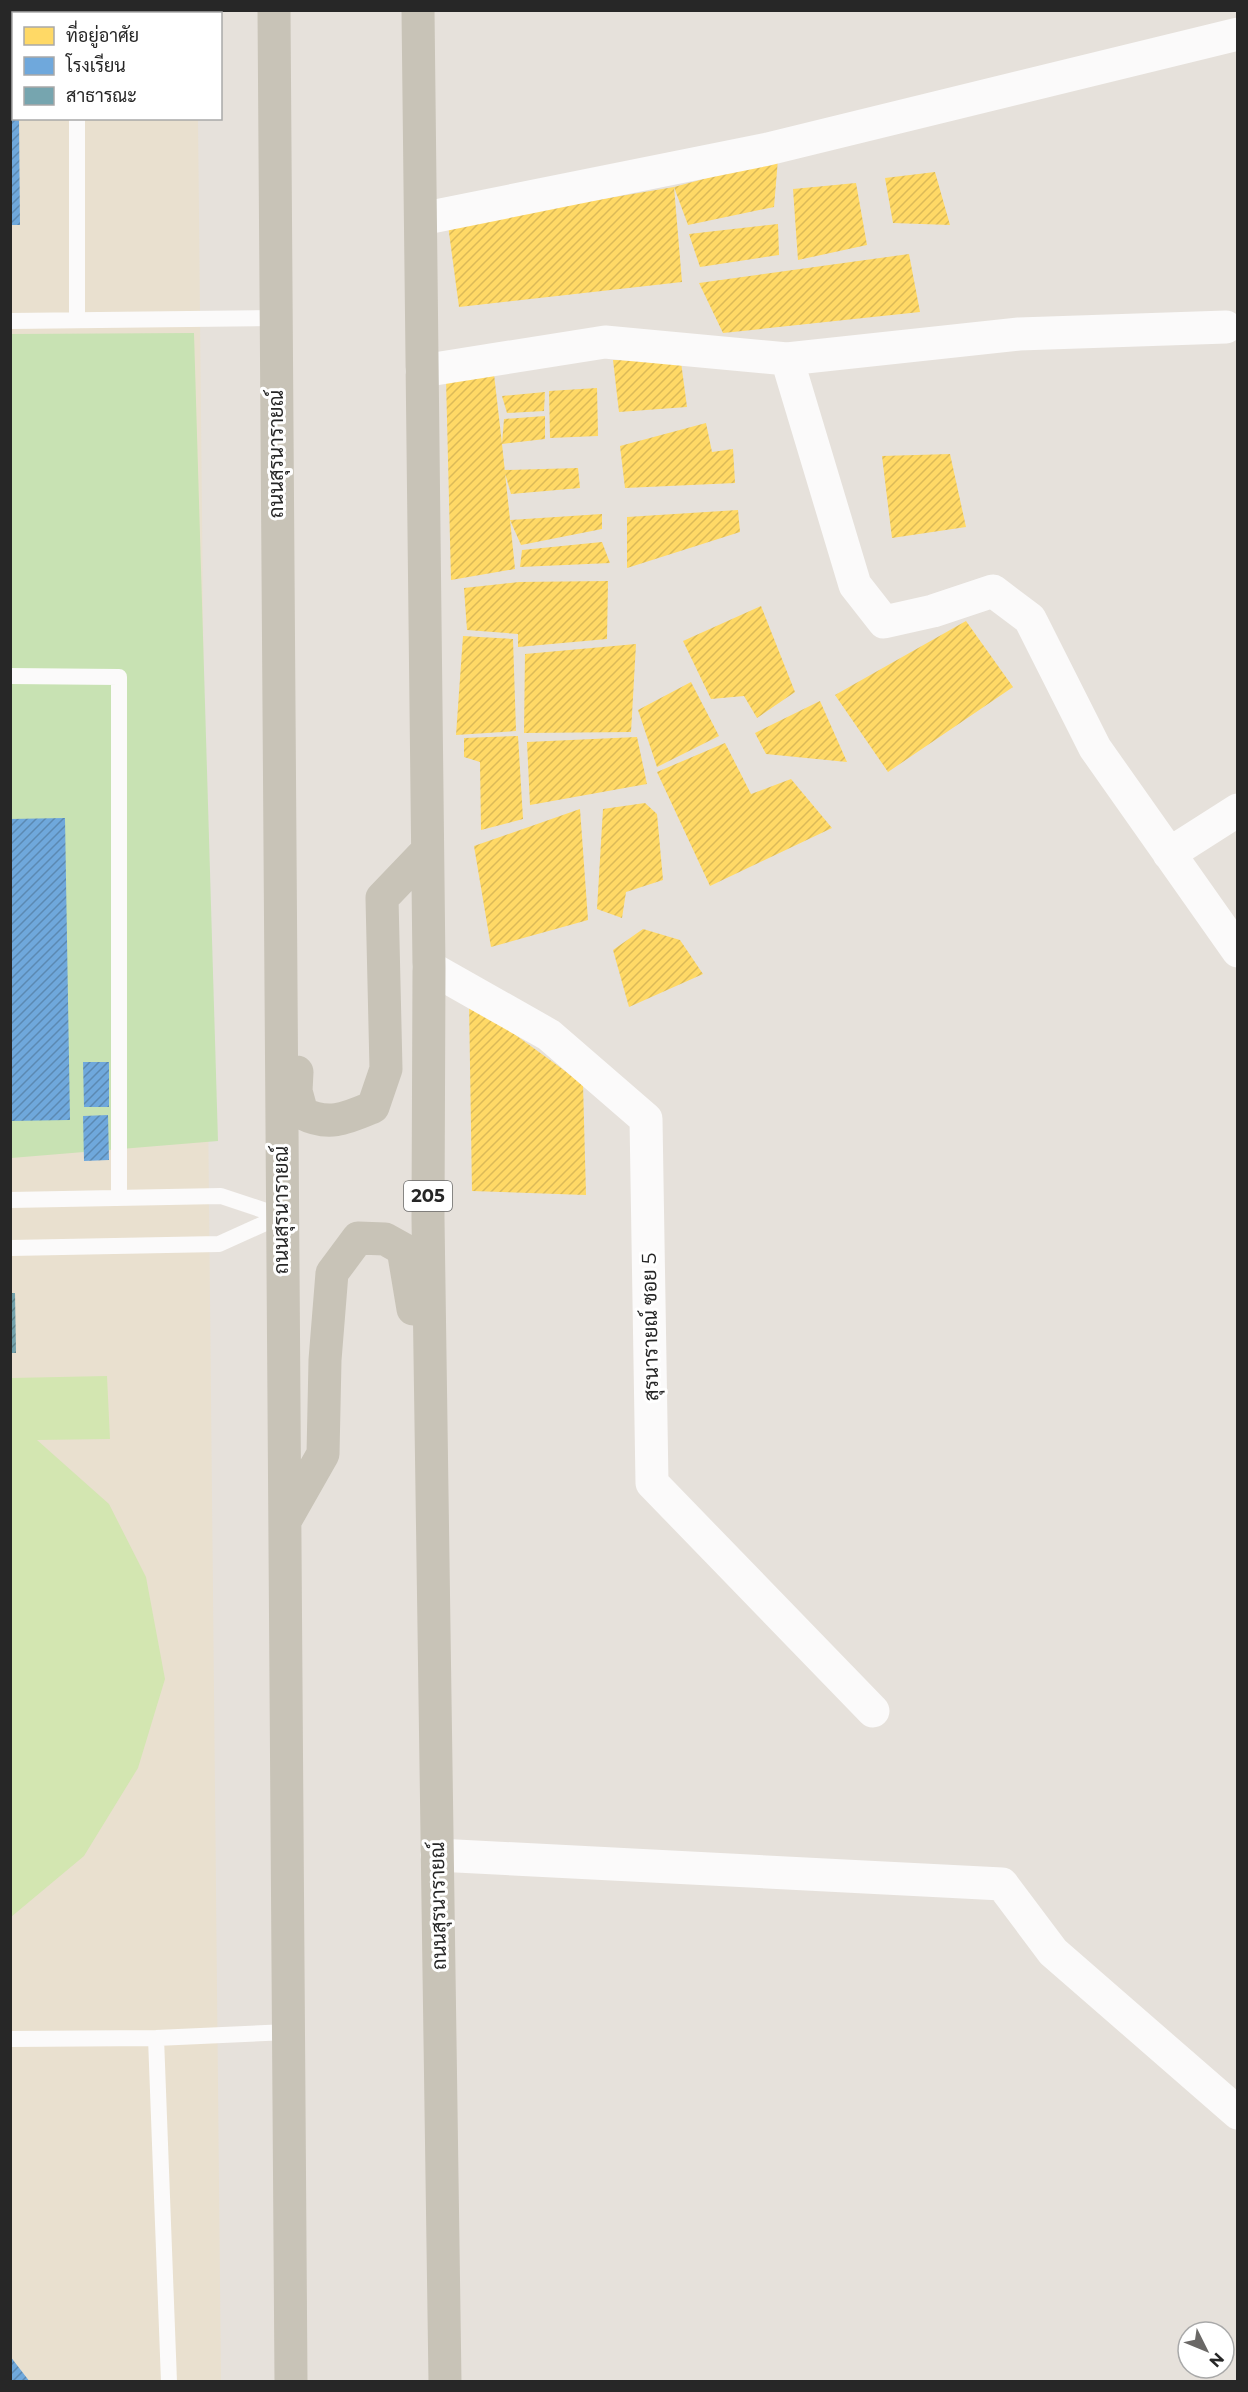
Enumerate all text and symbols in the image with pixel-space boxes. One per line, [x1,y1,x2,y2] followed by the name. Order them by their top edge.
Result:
[12,12,222,120] legend
[66,20,139,49] text: ที่อยู่อาศัย
[65,53,126,77] text: โรงเรียน
[66,85,137,107] text: สาธารณะ
[262,390,290,518] street label: ถนนสุรนารายณ์
[267,1146,295,1274] street label: ถนนสุรนารายณ์
[404,1181,452,1211] road number: 205
[635,1253,665,1401] street label: สุรนารายณ์ ซอย 5
[423,1842,453,1970] street label: ถนนสุรนารายณ์
[1176,2320,1236,2380] north arrow
[1205,2349,1228,2371] text: N

